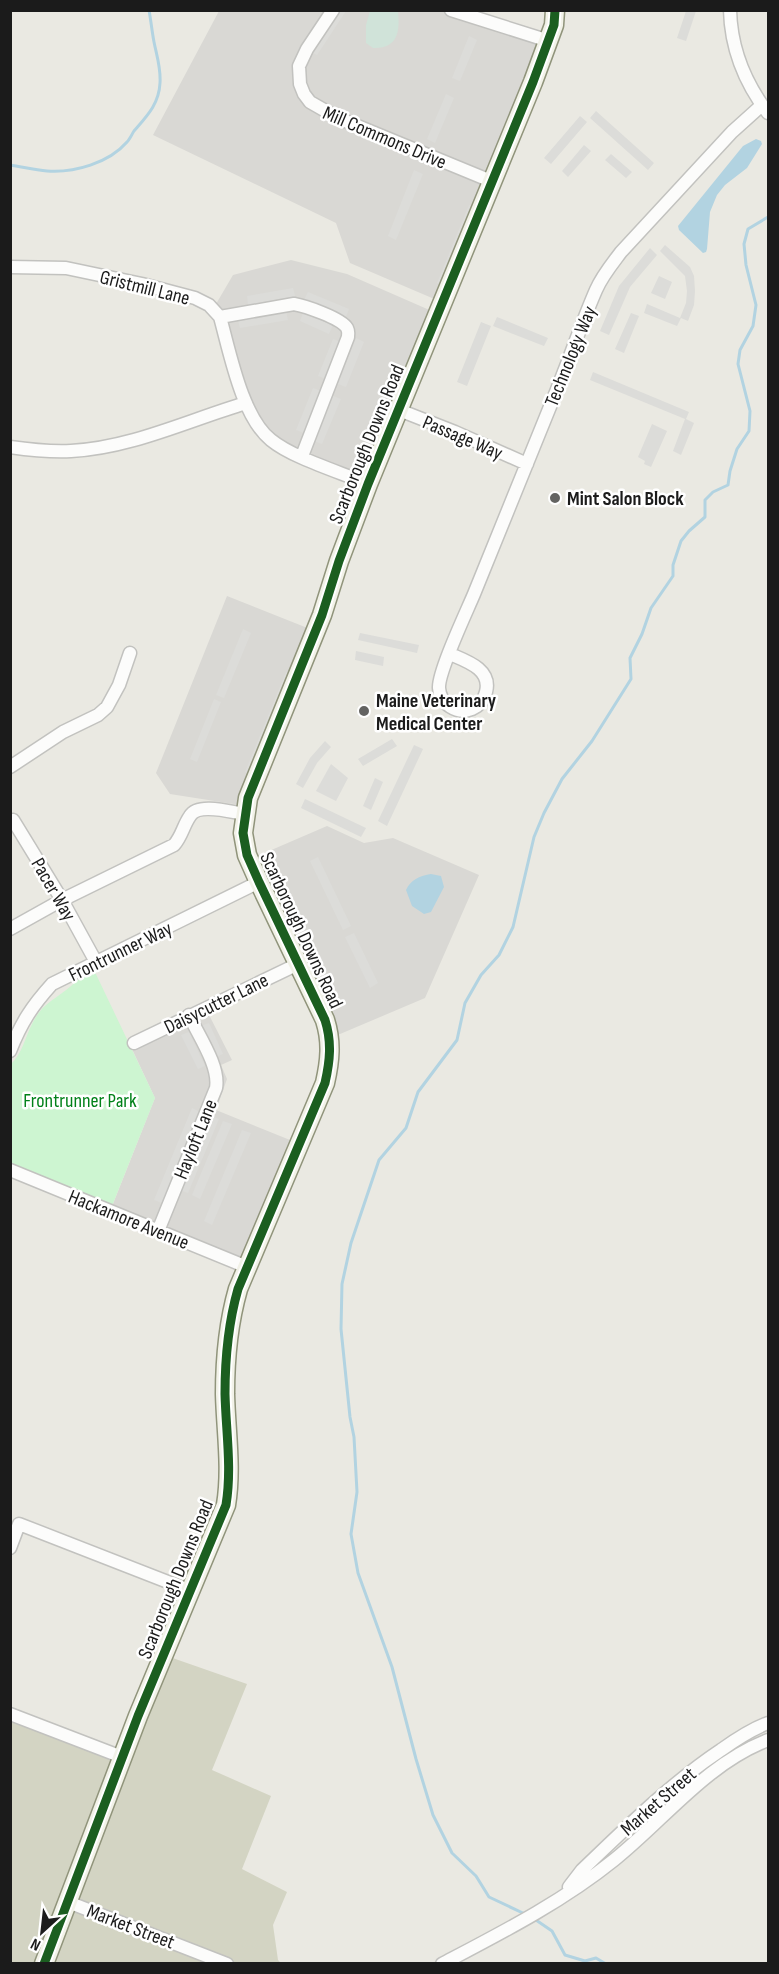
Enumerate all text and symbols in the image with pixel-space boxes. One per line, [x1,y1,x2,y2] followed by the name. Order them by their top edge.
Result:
[319,101,450,175] street label: Mill Commons Drive
[97,265,192,311] street label: Gristmill Lane
[540,302,602,410] street label: Technology Way
[324,361,410,528] street label: Scarborough Downs Road
[419,410,506,466] street label: Passage Way
[567,487,684,511] place label: Mint Salon Block
[548,491,562,505] marker: Mint Salon Block
[376,689,497,736] place label: Maine Veterinary Medical Center
[357,704,371,718] marker: Maine Veterinary Medical Center
[254,848,348,1012] street label: Scarborough Downs Road
[26,854,81,925] street label: Pacer Way
[65,916,176,987] street label: Frontrunner Way
[160,968,272,1039] street label: Daisycutter Lane
[23,1089,137,1113] park label: Frontrunner Park
[169,1096,223,1183] street label: Hayloft Lane
[65,1185,192,1255] street label: Hackamore Avenue
[133,1496,219,1663] street label: Scarborough Downs Road
[616,1762,701,1841] street label: Market Street
[83,1899,178,1955] street label: Market Street
[12,1902,72,1962] north arrow
[28,1934,44,1954] text: N

